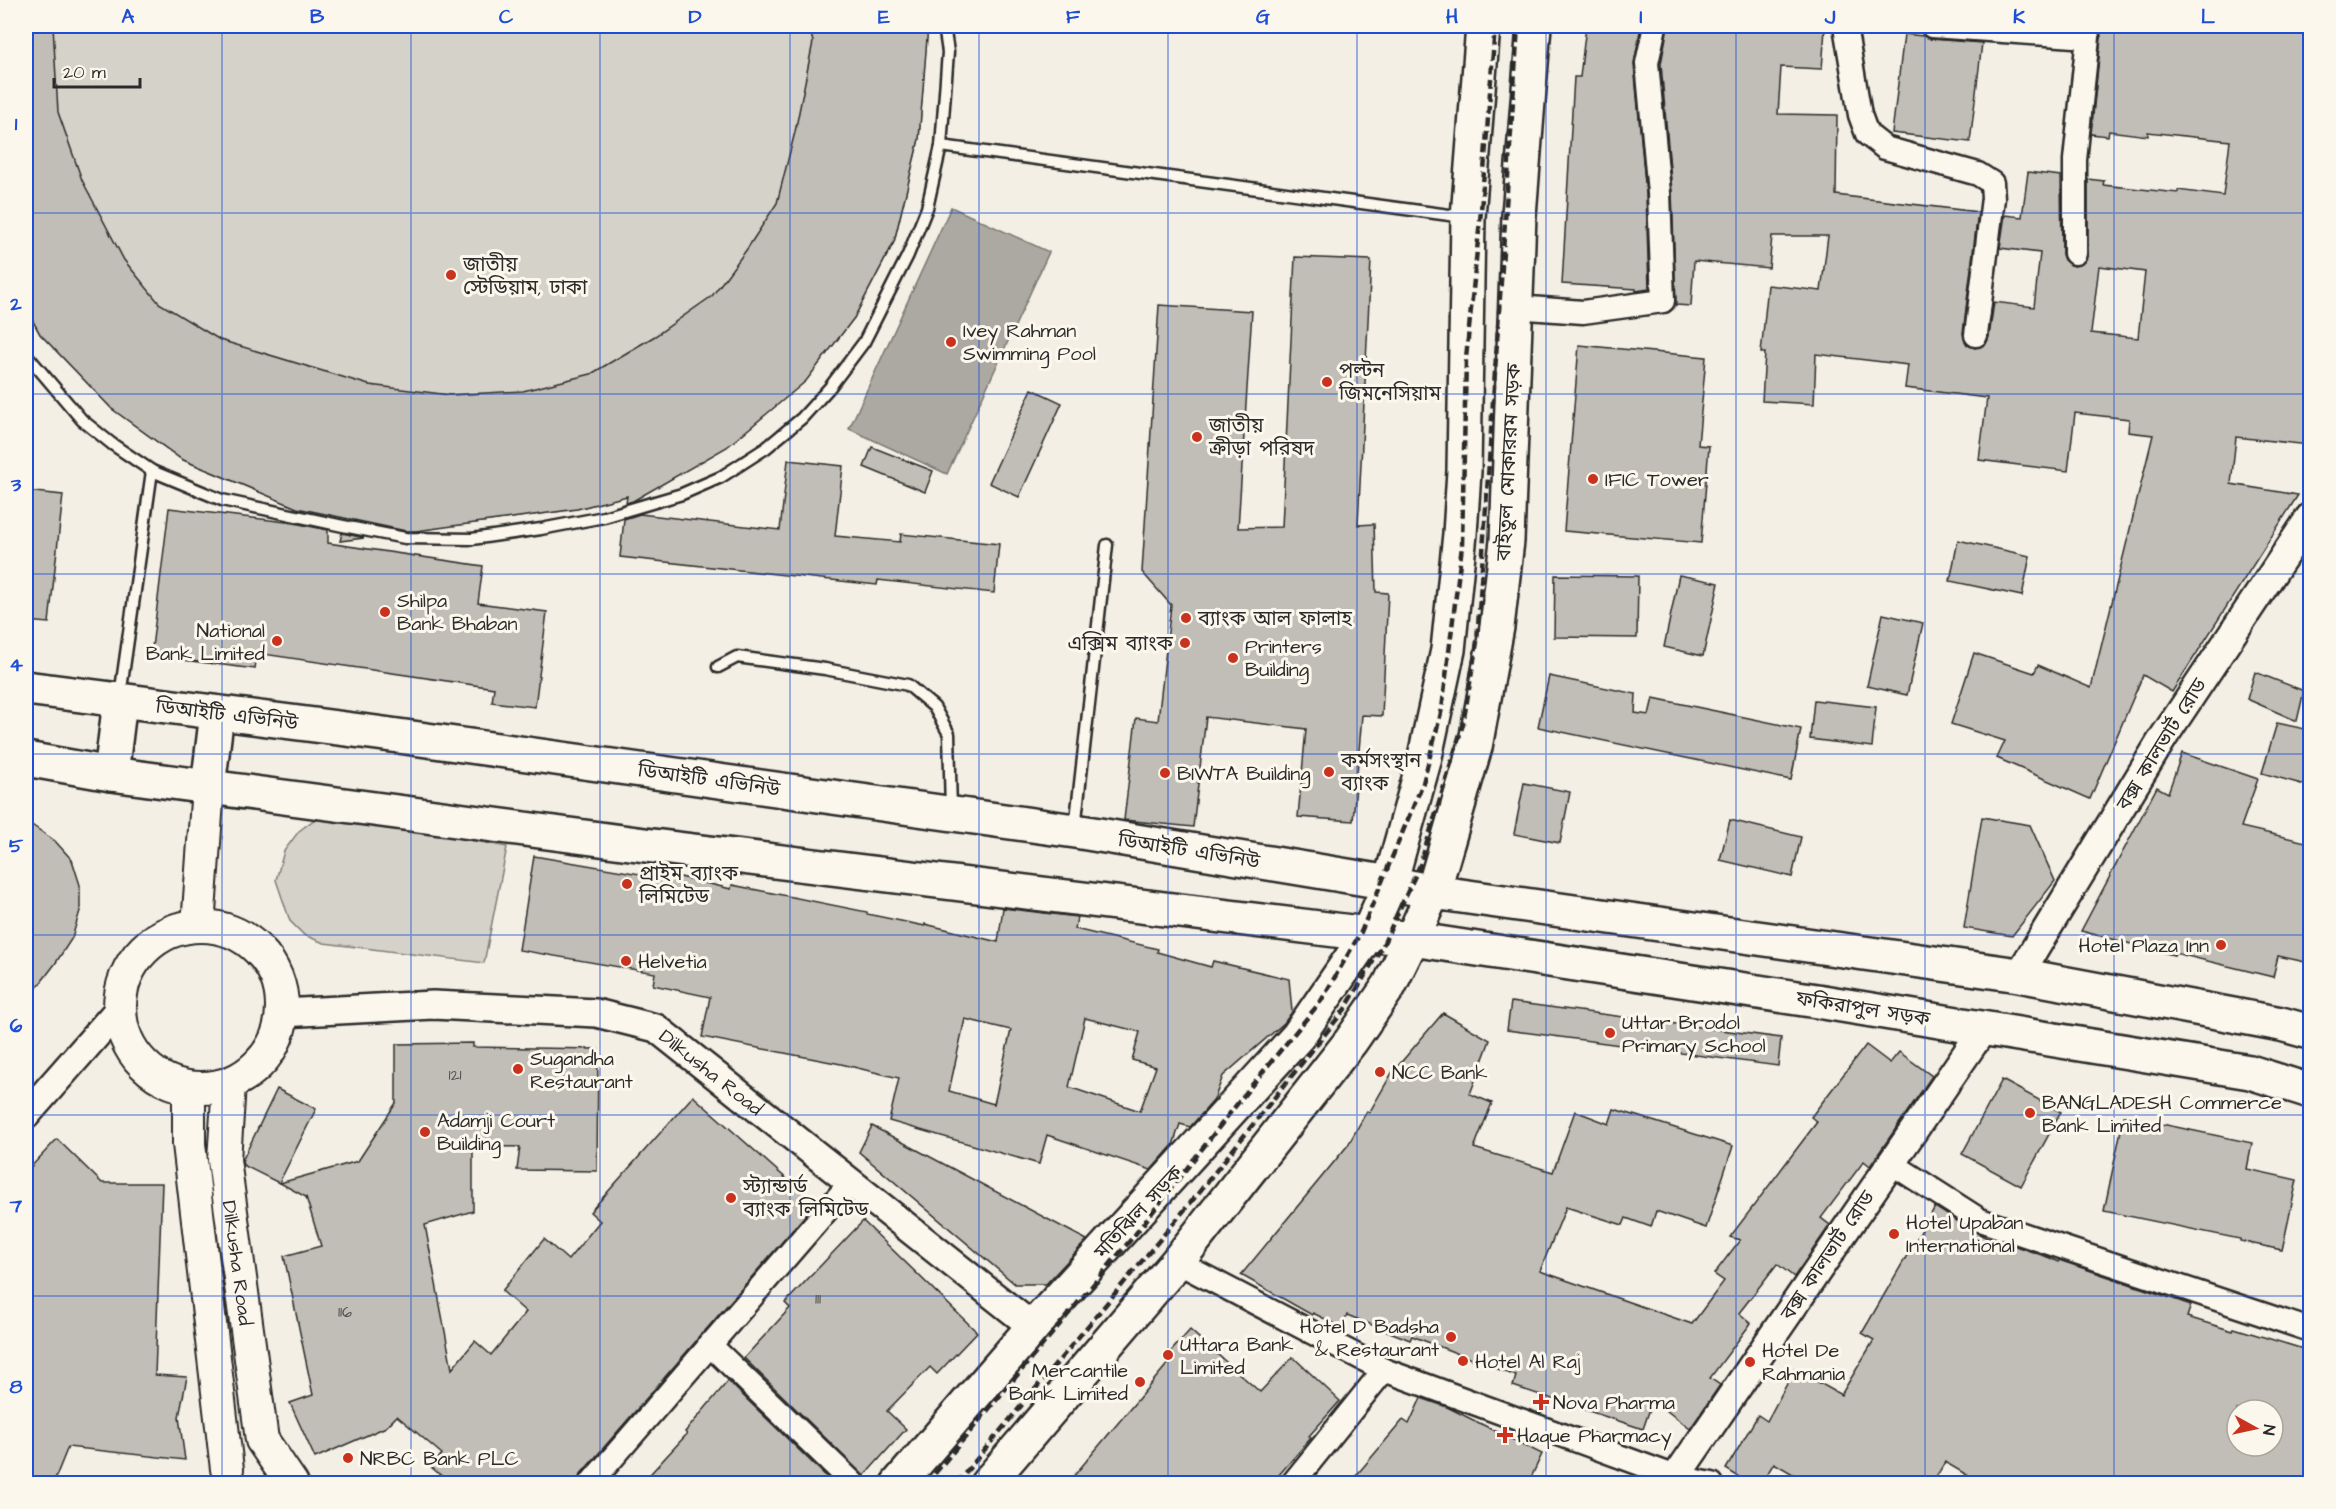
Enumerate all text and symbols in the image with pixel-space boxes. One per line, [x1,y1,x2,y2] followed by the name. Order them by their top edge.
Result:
[122,3,135,31] text: A
[310,3,325,31] text: B
[499,3,514,31] text: C
[689,3,702,31] text: D
[878,3,890,31] text: E
[1066,3,1081,31] text: F
[1256,3,1270,31] text: G
[1446,3,1458,31] text: H
[1639,3,1643,31] text: I
[1824,3,1836,31] text: J
[2013,3,2026,31] text: K
[2201,3,2215,31] text: L
[54,51,140,89] scale bar
[63,60,106,85] text: 20 m
[15,110,18,138] text: 1
[462,251,588,302] place label: জাতীয় স্টেডিয়াম, ঢাকা
[444,268,458,282] marker: জাতীয় স্টেডিয়াম, ঢাকা
[9,290,22,318] text: 2
[963,317,1096,369] place label: Ivey Rahman Swimming Pool
[944,335,958,349] marker: Ivey Rahman Swimming Pool
[1338,357,1442,408] place label: পল্টন জিমনেসিয়াম
[1490,362,1528,563] street label: বাইতুল মোকাররম সড়ক
[1320,375,1334,389] marker: পল্টন জিমনেসিয়াম
[1208,412,1315,463] place label: জাতীয় ক্রীড়া পরিষদ
[1190,430,1204,444] marker: জাতীয় ক্রীড়া পরিষদ
[1605,466,1709,494] place label: IFIC Tower
[10,471,22,499] text: 3
[1586,472,1600,486] marker: IFIC Tower
[397,587,517,638] place label: Shilpa Bank Bhaban
[378,605,392,619] marker: Shilpa Bank Bhaban
[1197,605,1352,633] place label: ব্যাংক আল ফালাহ
[1179,611,1193,625] marker: ব্যাংক আল ফালাহ
[146,617,265,668] place label: National Bank Limited
[1067,630,1174,658] place label: এক্সিম ব্যাংক
[1245,633,1322,685] place label: Printers Building
[270,634,284,648] marker: National Bank Limited
[1178,636,1192,650] marker: এক্সিম ব্যাংক
[9,651,23,679] text: 4
[1226,651,1240,665] marker: Printers Building
[2109,672,2214,817] street label: বক্স কালভার্ট রোড
[153,692,300,738] street label: ডিআইটি এভিনিউ
[1340,747,1422,798] place label: কর্মসংস্থান ব্যাংক
[635,756,782,804] street label: ডিআইটি এভিনিউ
[1177,760,1310,789] place label: BIWTA Building
[1322,765,1336,779] marker: কর্মসংস্থান ব্যাংক
[1158,766,1172,780] marker: BIWTA Building
[1115,826,1263,876] street label: ডিআইটি এভিনিউ
[9,832,24,860] text: 5
[638,860,739,911] place label: প্রাইম ব্যাংক লিমিটেড
[620,877,634,891] marker: প্রাইম ব্যাংক লিমিটেড
[2078,932,2209,960] place label: Hotel Plaza Inn
[2214,938,2228,952] marker: Hotel Plaza Inn
[638,948,707,976] place label: Helvetia
[619,954,633,968] marker: Helvetia
[1793,984,1933,1034] street label: ফকিরাপুল সড়ক
[1622,1009,1766,1061] place label: Uttar Brodol Primary School
[10,1012,23,1040] text: 6
[653,1023,769,1123] street label: Dilkusha Road
[1603,1026,1617,1040] marker: Uttar Brodol Primary School
[530,1045,633,1096] place label: Sugandha Restaurant
[1392,1059,1488,1087] place label: NCC Bank
[511,1062,525,1076] marker: Sugandha Restaurant
[448,1064,462,1086] house number: 121
[1373,1065,1387,1079] marker: NCC Bank
[2042,1089,2282,1140] place label: BANGLADESH Commerce Bank Limited
[2023,1106,2037,1120] marker: BANGLADESH Commerce Bank Limited
[437,1107,555,1159] place label: Adamji Court Building
[418,1125,432,1139] marker: Adamji Court Building
[1087,1159,1190,1266] street label: মতিঝিল সড়ক
[742,1173,869,1224] place label: স্ট্যান্ডার্ড ব্যাংক লিমিটেড
[1773,1184,1882,1327] street label: বক্স কালভার্ট রোড
[724,1191,738,1205] marker: স্ট্যান্ডার্ড ব্যাংক লিমিটেড
[9,1192,23,1220] text: 7
[215,1199,259,1327] street label: Dilkusha Road
[1906,1209,2023,1260] place label: Hotel Upaban International
[1887,1227,1901,1241] marker: Hotel Upaban International
[815,1288,821,1310] house number: 111
[338,1301,352,1323] house number: 116
[1300,1313,1439,1364] place label: Hotel D Badsha & Restaurant
[1444,1330,1458,1344] marker: Hotel D Badsha & Restaurant
[1180,1331,1293,1382] place label: Uttara Bank Limited
[1762,1337,1845,1388] place label: Hotel De Rahmania
[1161,1348,1175,1362] marker: Uttara Bank Limited
[1475,1348,1581,1376] place label: Hotel Al Raj
[1456,1354,1470,1368] marker: Hotel Al Raj
[1743,1355,1757,1369] marker: Hotel De Rahmania
[1009,1357,1128,1408] place label: Mercantile Bank Limited
[10,1373,23,1401] text: 8
[1133,1375,1147,1389] marker: Mercantile Bank Limited
[1553,1389,1675,1417] place label: Nova Pharma
[1534,1395,1548,1409] marker: Nova Pharma
[2225,1398,2285,1458] north arrow
[1517,1422,1672,1451] place label: Haque Pharmacy
[2257,1423,2280,1436] text: N
[1498,1428,1512,1442] marker: Haque Pharmacy
[360,1445,519,1473] place label: NRBC Bank PLC
[341,1451,355,1465] marker: NRBC Bank PLC

